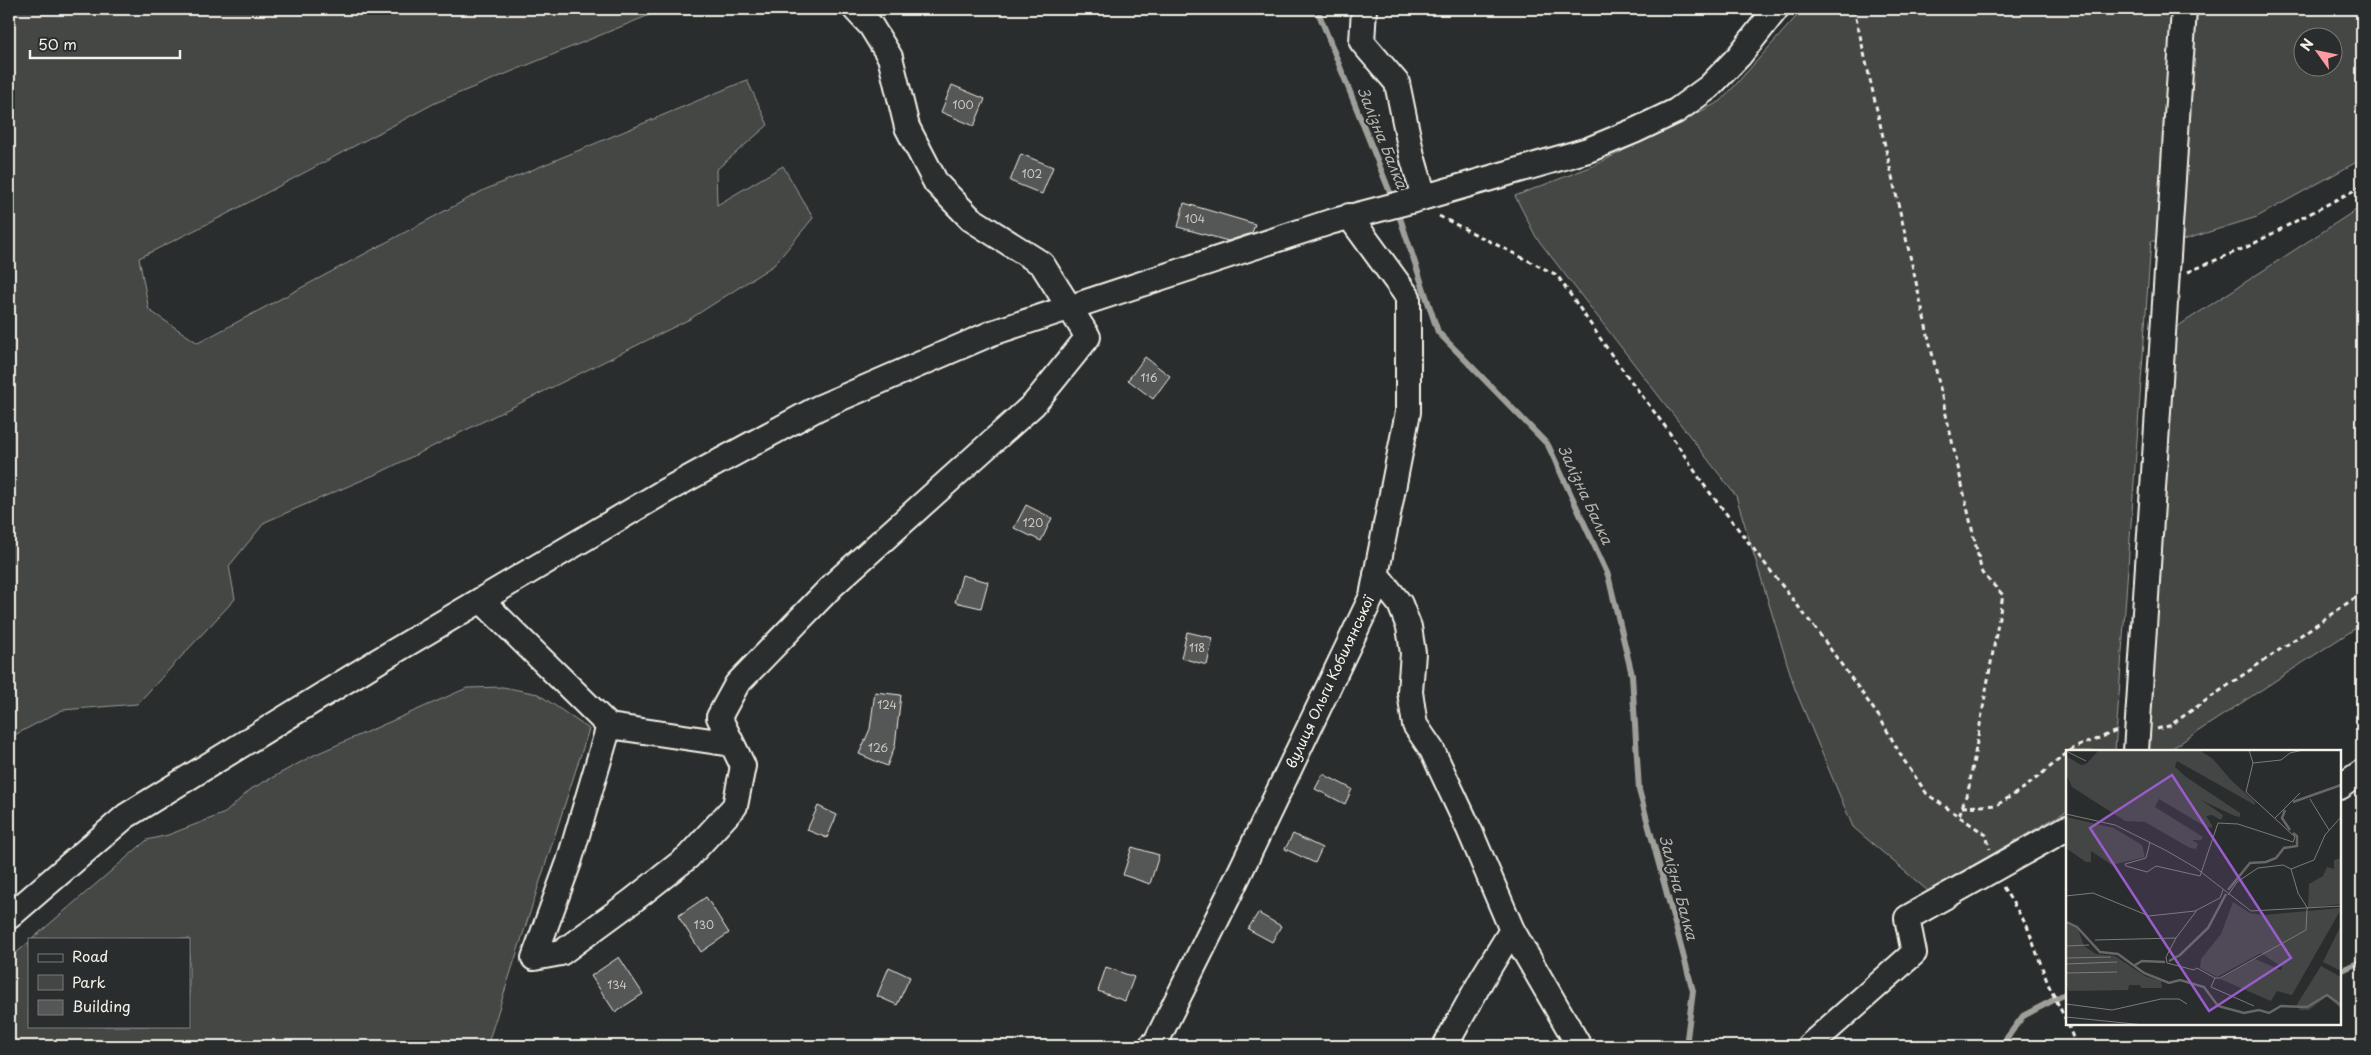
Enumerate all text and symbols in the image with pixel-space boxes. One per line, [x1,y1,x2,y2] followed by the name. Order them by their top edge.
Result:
[30,28,180,60] scale bar
[2294,28,2344,78] north arrow
[38,32,77,55] text: 50 m
[2295,34,2319,55] text: N
[1353,83,1414,192] water label: Залізна Балка
[952,96,974,113] house number: 100
[1022,165,1042,182] house number: 102
[1185,210,1205,227] house number: 104
[1141,369,1158,386] house number: 116
[1553,441,1620,548] water label: Залізна Балка
[1023,514,1043,531] house number: 120
[1280,591,1379,772] street label: вулиця Ольги Кобилянської
[1189,639,1205,656] house number: 118
[877,696,897,713] house number: 124
[868,739,888,756] house number: 126
[2066,750,2341,1025] inset map
[1654,833,1705,943] water label: Залізна Балка
[694,916,714,933] house number: 130
[28,938,190,1028] legend
[72,944,108,967] text: Road
[72,970,106,993] text: Park
[607,976,627,993] house number: 134
[72,994,131,1017] text: Building

